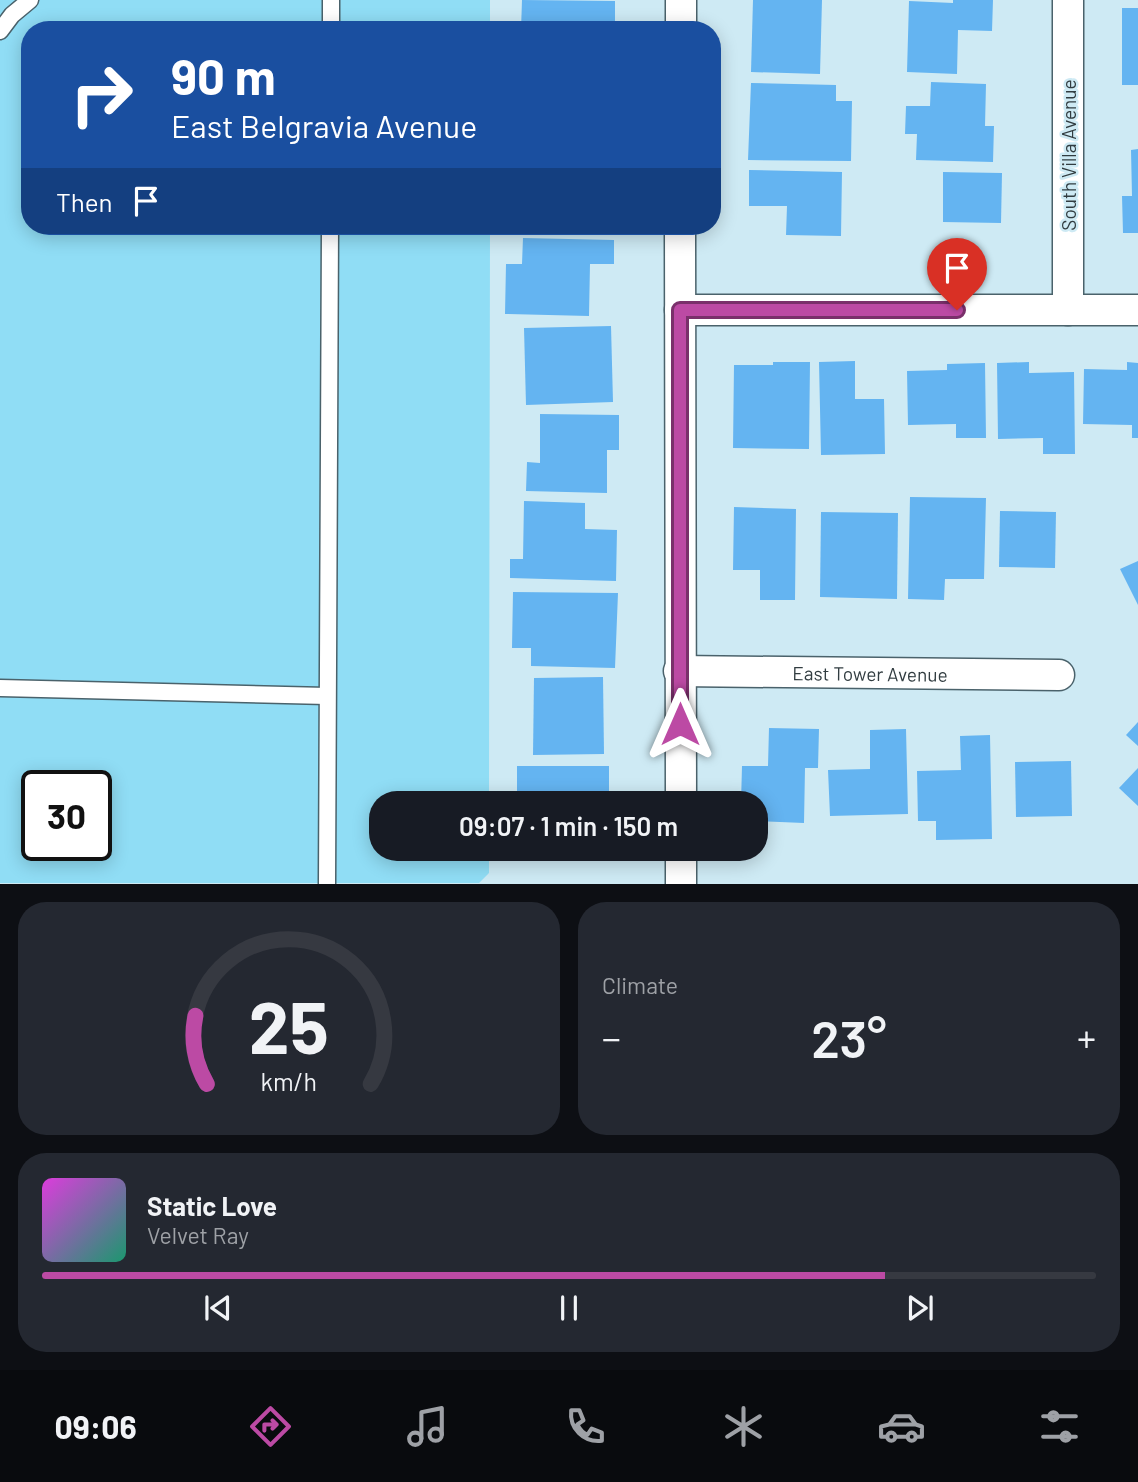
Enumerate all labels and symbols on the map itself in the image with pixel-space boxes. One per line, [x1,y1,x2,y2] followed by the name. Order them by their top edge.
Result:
[1057,79,1080,231] street label: South Villa Avenue
[927,238,987,310] pin
[792,661,948,685] street label: East Tower Avenue
[643,687,717,761] position arrow
[21,770,112,861] speed limit sign: 30

